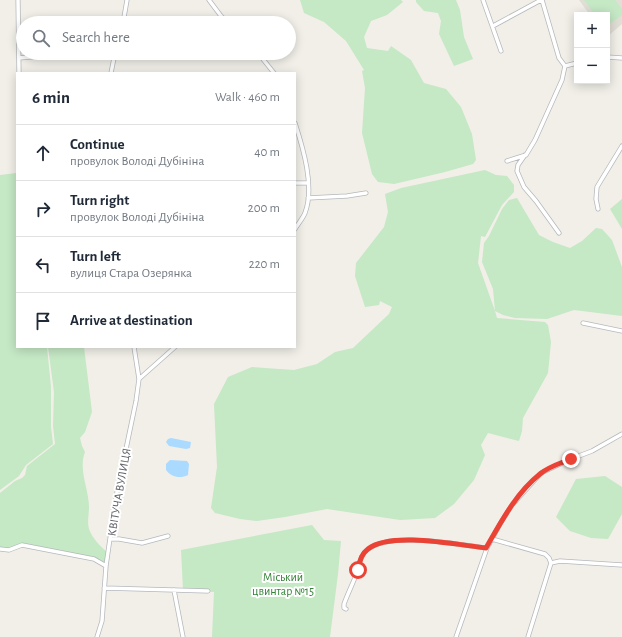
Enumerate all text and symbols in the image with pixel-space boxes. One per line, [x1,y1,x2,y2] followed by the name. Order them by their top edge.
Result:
[574,12,610,84] map controls
[574,12,610,48] button: +
[16,16,296,60] search box
[30,27,52,49] icon: search
[62,30,130,45] text: Search here
[574,48,610,84] button: −
[32,89,70,106] text: 6 min
[215,91,280,104] text: Walk · 460 m
[70,137,125,152] text: Continue
[32,142,54,164] icon: ahead
[254,146,280,159] text: 40 m
[70,155,204,168] text: провулок Володі Дубініна
[70,193,129,208] text: Turn right
[32,198,54,220] icon: right
[248,202,280,215] text: 200 m
[70,211,204,224] text: провулок Володі Дубініна
[70,249,121,264] text: Turn left
[32,254,54,276] icon: left
[249,258,280,271] text: 220 m
[70,267,192,280] text: вулиця Стара Озерянка
[32,310,54,332] icon: arrive
[70,313,193,328] text: Arrive at destination
[105,447,133,537] street label: КВІТУЧА ВУЛИЦЯ
[562,450,580,468] route end
[349,561,367,579] route start
[252,571,314,597] park label: Міський цвинтар №15

